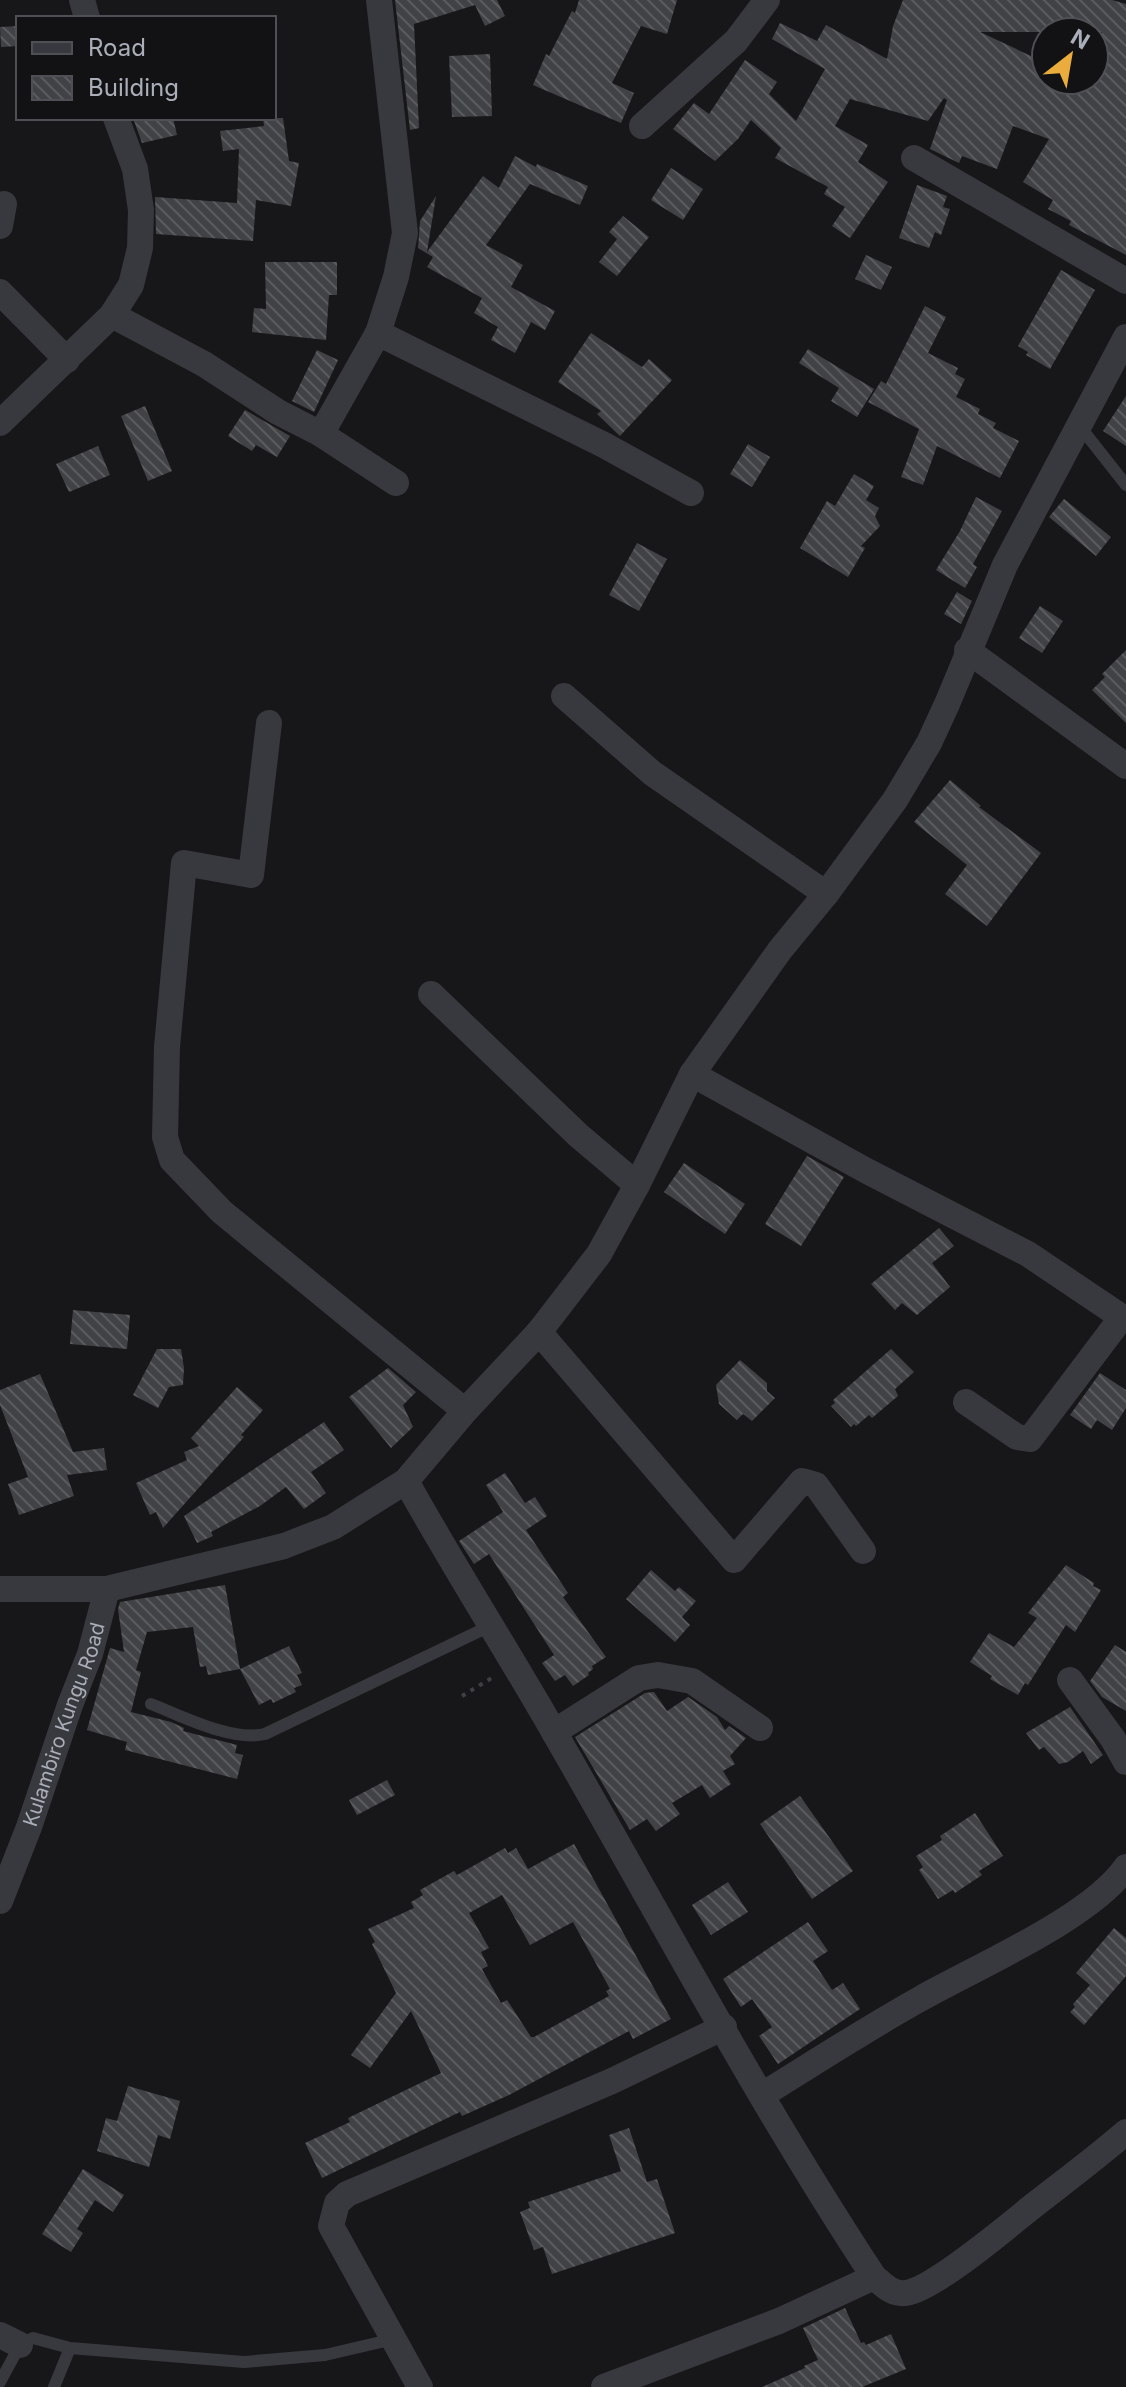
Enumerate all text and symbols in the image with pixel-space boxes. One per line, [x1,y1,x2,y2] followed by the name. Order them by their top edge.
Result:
[16,16,276,120] legend
[1030,16,1110,96] north arrow
[1066,23,1094,54] text: N
[88,33,146,62] text: Road
[88,73,179,102] text: Building
[18,1620,110,1830] street label: Kulambiro Kungu Road

